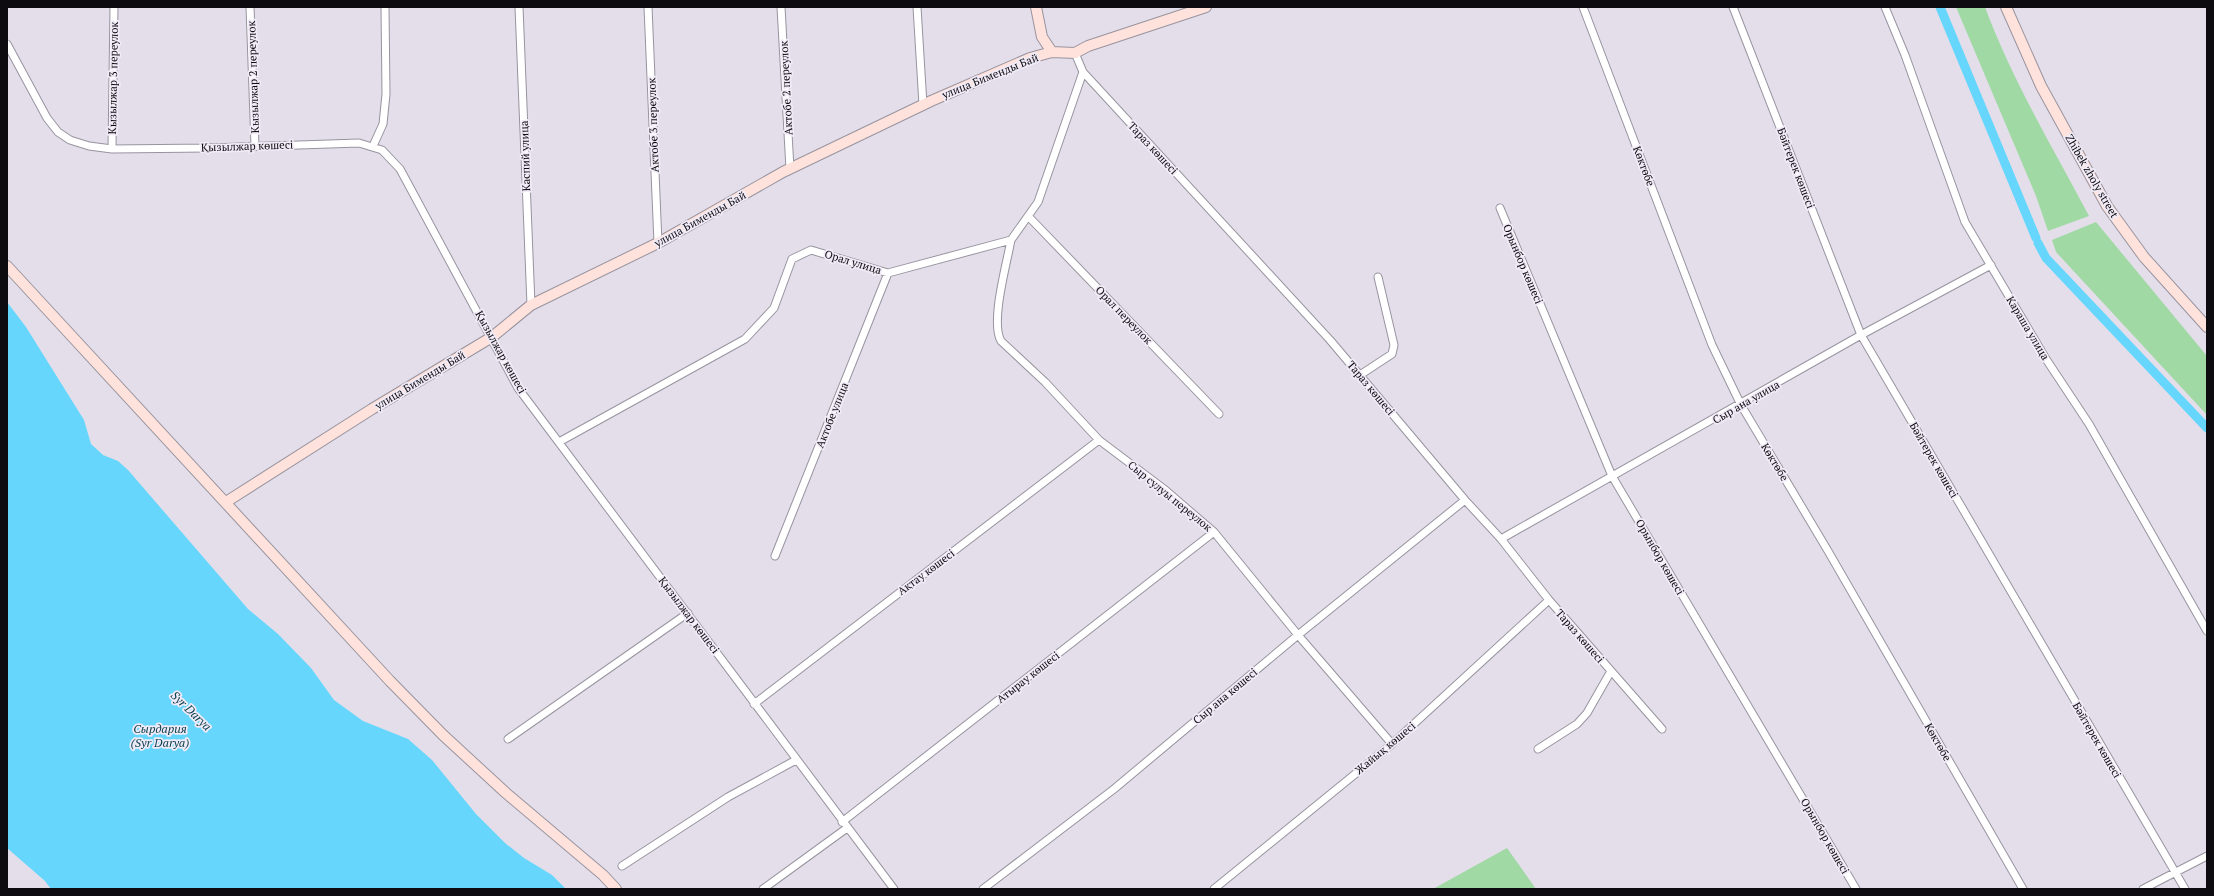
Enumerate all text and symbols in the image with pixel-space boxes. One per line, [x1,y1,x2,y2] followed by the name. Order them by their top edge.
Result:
[244,20,262,134] street label: Кызылжар 2 переулок
[105,21,121,134] street label: Кызылжар 3 переулок
[777,40,795,136] street label: Актобе 2 переулок
[939,50,1040,102] street label: улица Бименды Бай
[644,77,662,173] street label: Актобе 3 переулок
[1125,119,1181,177] street label: Тараз көшесі
[517,120,533,192] street label: Каспий улица
[1774,126,1818,210] street label: Бәйтерек көшесі
[2062,132,2122,220] street label: Zhibek zholy street
[201,137,293,155] street label: Қызылжар көшесі
[1630,144,1658,188] street label: Көктөбе
[651,188,749,251] street label: улица Бименды Бай
[1500,222,1546,306] street label: Орынбор көшесі
[823,247,884,277] street label: Орал улица
[1093,283,1155,347] street label: Орал переулок
[2003,293,2053,363] street label: Караша улица
[472,308,530,396] street label: Қызылжар көшесі
[372,347,468,413] street label: улица Бименды Бай
[1344,358,1398,418] street label: Тараз көшесі
[1710,377,1782,427] street label: Сыр ана улица
[813,380,852,450] street label: Актобе улица
[1907,420,1961,500] street label: Бәйтерек көшесі
[1758,441,1792,484] street label: Көктөбе
[1125,458,1215,534] street label: Сыр сулуы переулок
[1633,517,1687,597] street label: Орынбор көшесі
[895,546,957,598] street label: Ақтау көшесі
[656,574,722,656] street label: Қызылжар көшесі
[1553,606,1607,666] street label: Тараз көшесі
[994,648,1062,706] street label: Атырау көшесі
[1190,665,1260,727] street label: Сыр ана көшесі
[168,688,215,734] water label: Syr Darya
[2070,700,2124,780] street label: Бәйтерек көшесі
[1352,719,1418,777] street label: Жайық көшесі
[1922,720,1955,764] street label: Көктөбе
[131,721,189,750] water label: Сырдария (Syr Darya)
[1798,796,1852,876] street label: Орынбор көшесі

